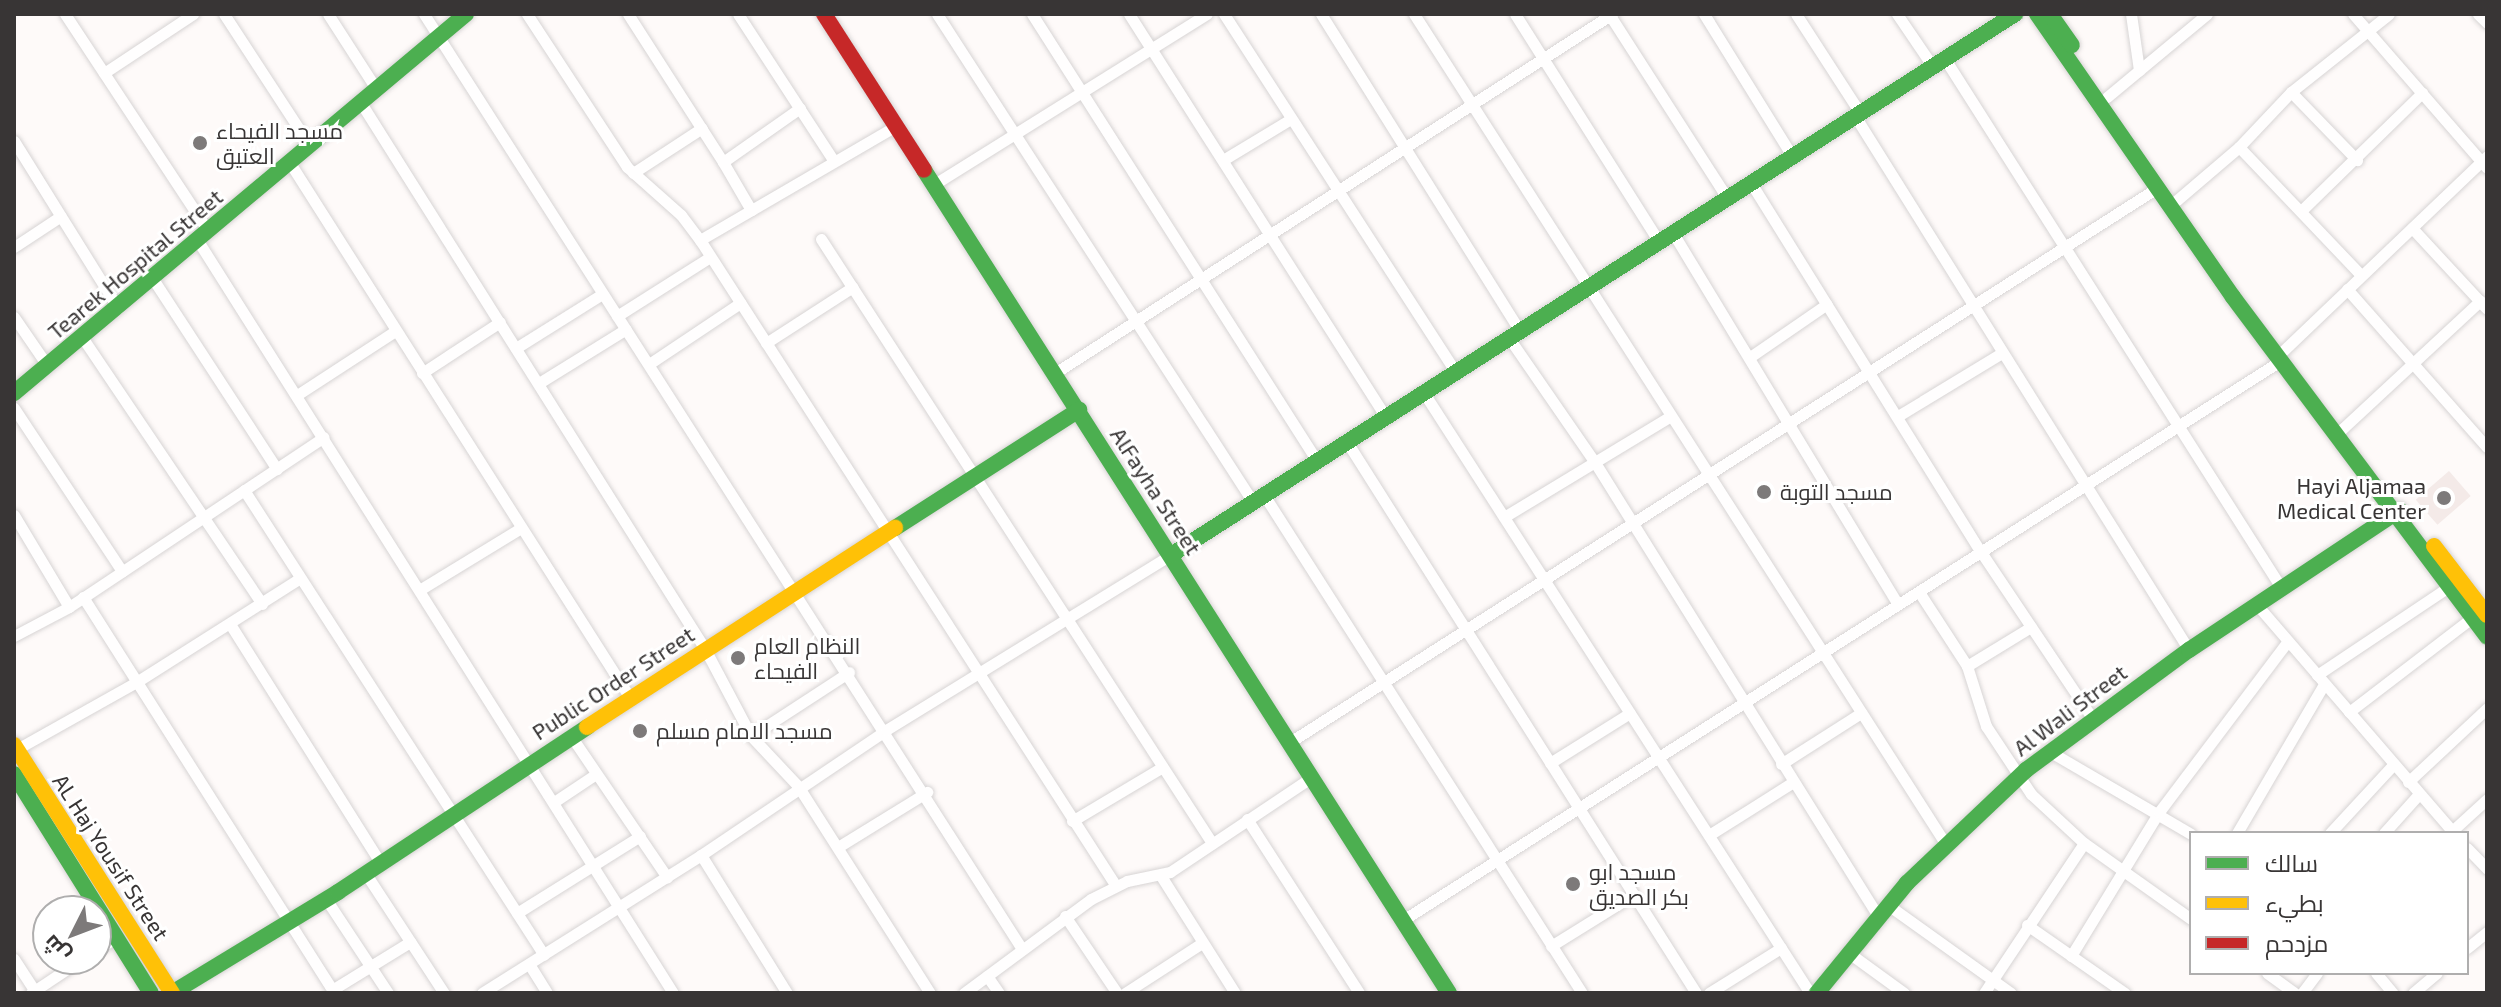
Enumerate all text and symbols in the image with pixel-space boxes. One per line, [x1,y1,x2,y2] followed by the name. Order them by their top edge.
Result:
[216,117,343,168] place label: مسجد الفيحاء العتيق
[191,134,209,152] marker: مسجد الفيحاء العتيق
[42,183,228,345] street label: Tearek Hospital Street
[1105,423,1207,559] street label: AlFayha Street
[2276,472,2426,524] place label: Hayi Aljamaa Medical Center
[1780,479,1893,505] place label: مسجد التوبة
[1755,483,1773,501] marker: مسجد التوبة
[2433,487,2455,509] marker: Hayi Aljamaa Medical Center
[527,621,699,745] street label: Public Order Street
[754,632,860,684] place label: النظام العام الفيحاء
[729,649,747,667] marker: النظام العام الفيحاء
[2008,659,2132,761] street label: Al Wali Street
[656,718,833,744] place label: مسجد الامام مسلم
[631,722,649,740] marker: مسجد الامام مسلم
[47,768,175,946] street label: AL Haj Yousif Street
[2189,831,2469,975] legend
[2265,848,2318,877] text: سالك
[1589,858,1689,910] place label: مسجد ابو بكر الصديق
[1564,875,1582,893] marker: مسجد ابو بكر الصديق
[2265,888,2324,917] text: بطيء
[32,895,112,975] north arrow
[2265,928,2328,957] text: مزدحم
[37,931,75,969] text: ش

